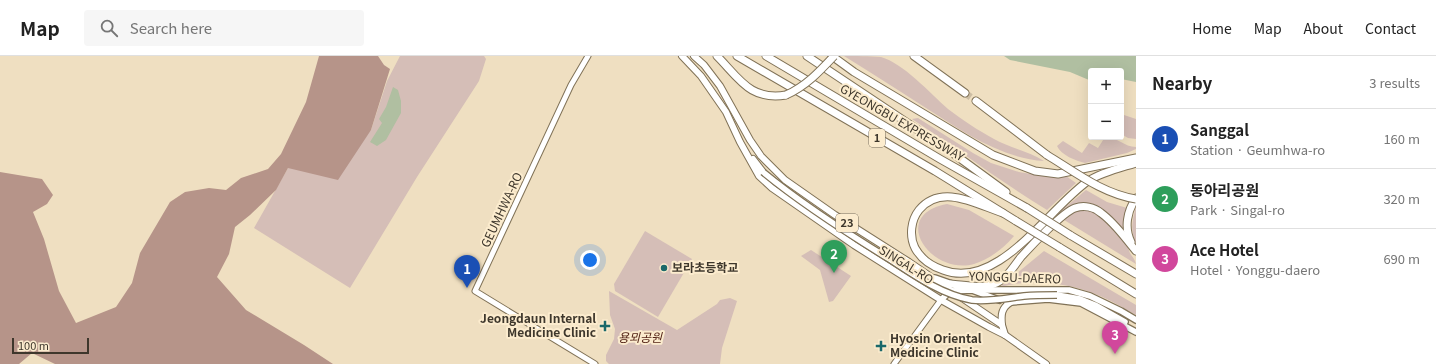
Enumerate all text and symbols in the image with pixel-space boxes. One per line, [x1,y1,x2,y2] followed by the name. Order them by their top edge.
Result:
[84,10,364,46] search box
[20,14,60,41] text: Map
[98,17,120,39] icon: search
[130,17,212,38] text: Search here
[1192,18,1232,38] text: Home
[1254,18,1282,38] text: Map
[1304,18,1343,38] text: About
[1365,18,1416,38] text: Contact
[1088,68,1124,140] map controls
[1088,68,1124,104] button: +
[1152,70,1212,95] text: Nearby
[1369,73,1420,92] text: 3 results
[837,79,969,165] street label: GYEONGBU EXPRESSWAY
[1088,104,1124,140] button: −
[1190,119,1249,140] text: Sanggal
[869,129,885,147] road number: 1
[1161,129,1169,148] text: 1
[1383,129,1420,148] text: 160 m
[1190,140,1325,159] text: Station · Geumhwa-ro
[476,169,525,250] street label: GEUMHWA-RO
[1190,179,1259,200] text: 동아리공원
[1161,189,1169,208] text: 2
[1383,189,1420,208] text: 320 m
[1190,200,1285,219] text: Park · Singal-ro
[836,214,858,232] road number: 23
[1190,239,1259,260] text: Ace Hotel
[821,240,847,273] pin: 2
[876,240,937,287] street label: SINGAL-RO
[1161,249,1169,268] text: 3
[1383,249,1420,268] text: 690 m
[580,250,600,270] your location
[454,255,480,288] pin: 1
[672,258,738,275] place label: 보라초등학교
[1190,260,1320,279] text: Hotel · Yonggu-daero
[659,263,669,273] marker: 보라초등학교
[968,266,1061,287] street label: YONGGU-DAERO
[480,309,596,340] place label: Jeongdaun Internal Medicine Clinic
[599,320,611,332] marker: Jeongdaun Internal Medicine Clinic
[1102,321,1128,354] pin: 3
[618,328,663,345] park label: 용뫼공원
[890,329,982,360] place label: Hyosin Oriental Medicine Clinic
[12,336,89,355] scale bar
[18,337,49,353] text: 100 m
[875,340,887,352] marker: Hyosin Oriental Medicine Clinic

